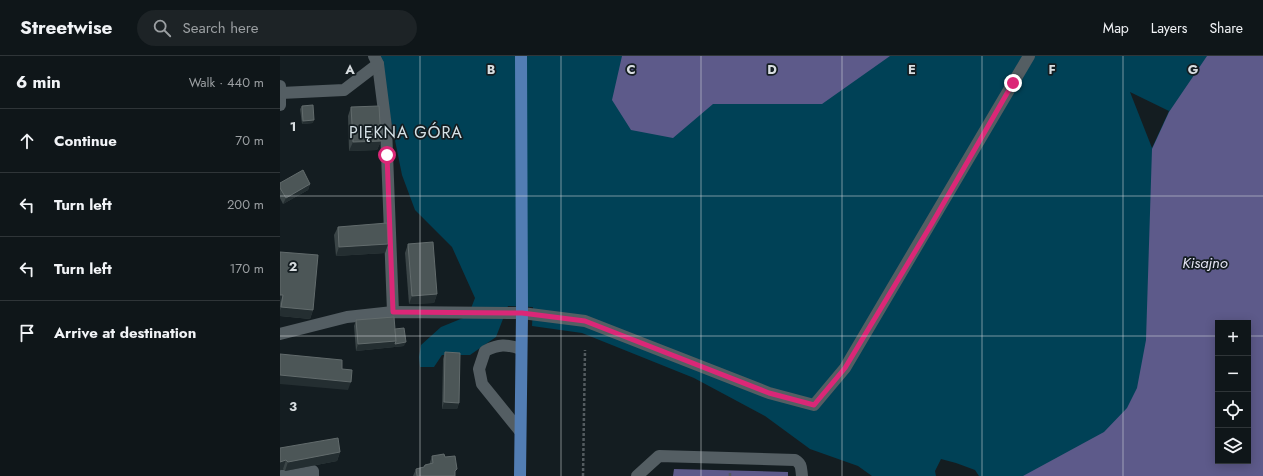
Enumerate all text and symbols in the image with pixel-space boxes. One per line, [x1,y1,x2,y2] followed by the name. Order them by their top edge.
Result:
[137,10,417,46] search box
[20,14,113,41] text: Streetwise
[151,17,173,39] icon: search
[183,17,258,39] text: Search here
[1103,18,1129,38] text: Map
[1151,18,1187,38] text: Layers
[1209,18,1243,38] text: Share
[344,60,355,79] text: A
[487,60,496,79] text: B
[626,60,636,79] text: C
[767,60,777,79] text: D
[908,60,916,79] text: E
[1048,60,1056,79] text: F
[1188,60,1199,79] text: G
[16,70,61,94] text: 6 min
[189,73,264,92] text: Walk · 440 m
[1004,74,1022,92] route end
[290,117,296,136] text: 1
[349,121,463,144] district label: PIĘKNA GÓRA
[16,130,38,152] icon: ahead
[54,130,117,152] text: Continue
[235,131,264,150] text: 70 m
[378,146,396,164] route start
[16,194,38,216] icon: left
[54,194,112,216] text: Turn left
[227,195,264,214] text: 200 m
[1182,252,1228,274] water label: Kisajno
[289,257,297,276] text: 2
[16,258,38,280] icon: left
[54,258,112,280] text: Turn left
[229,259,264,278] text: 170 m
[1215,320,1251,464] map controls
[1215,320,1251,356] button: +
[16,322,38,344] icon: arrive
[54,322,196,344] text: Arrive at destination
[1215,356,1251,392] button: −
[1215,392,1251,428] button: locate
[289,397,297,416] text: 3
[1215,428,1251,464] button: layers

